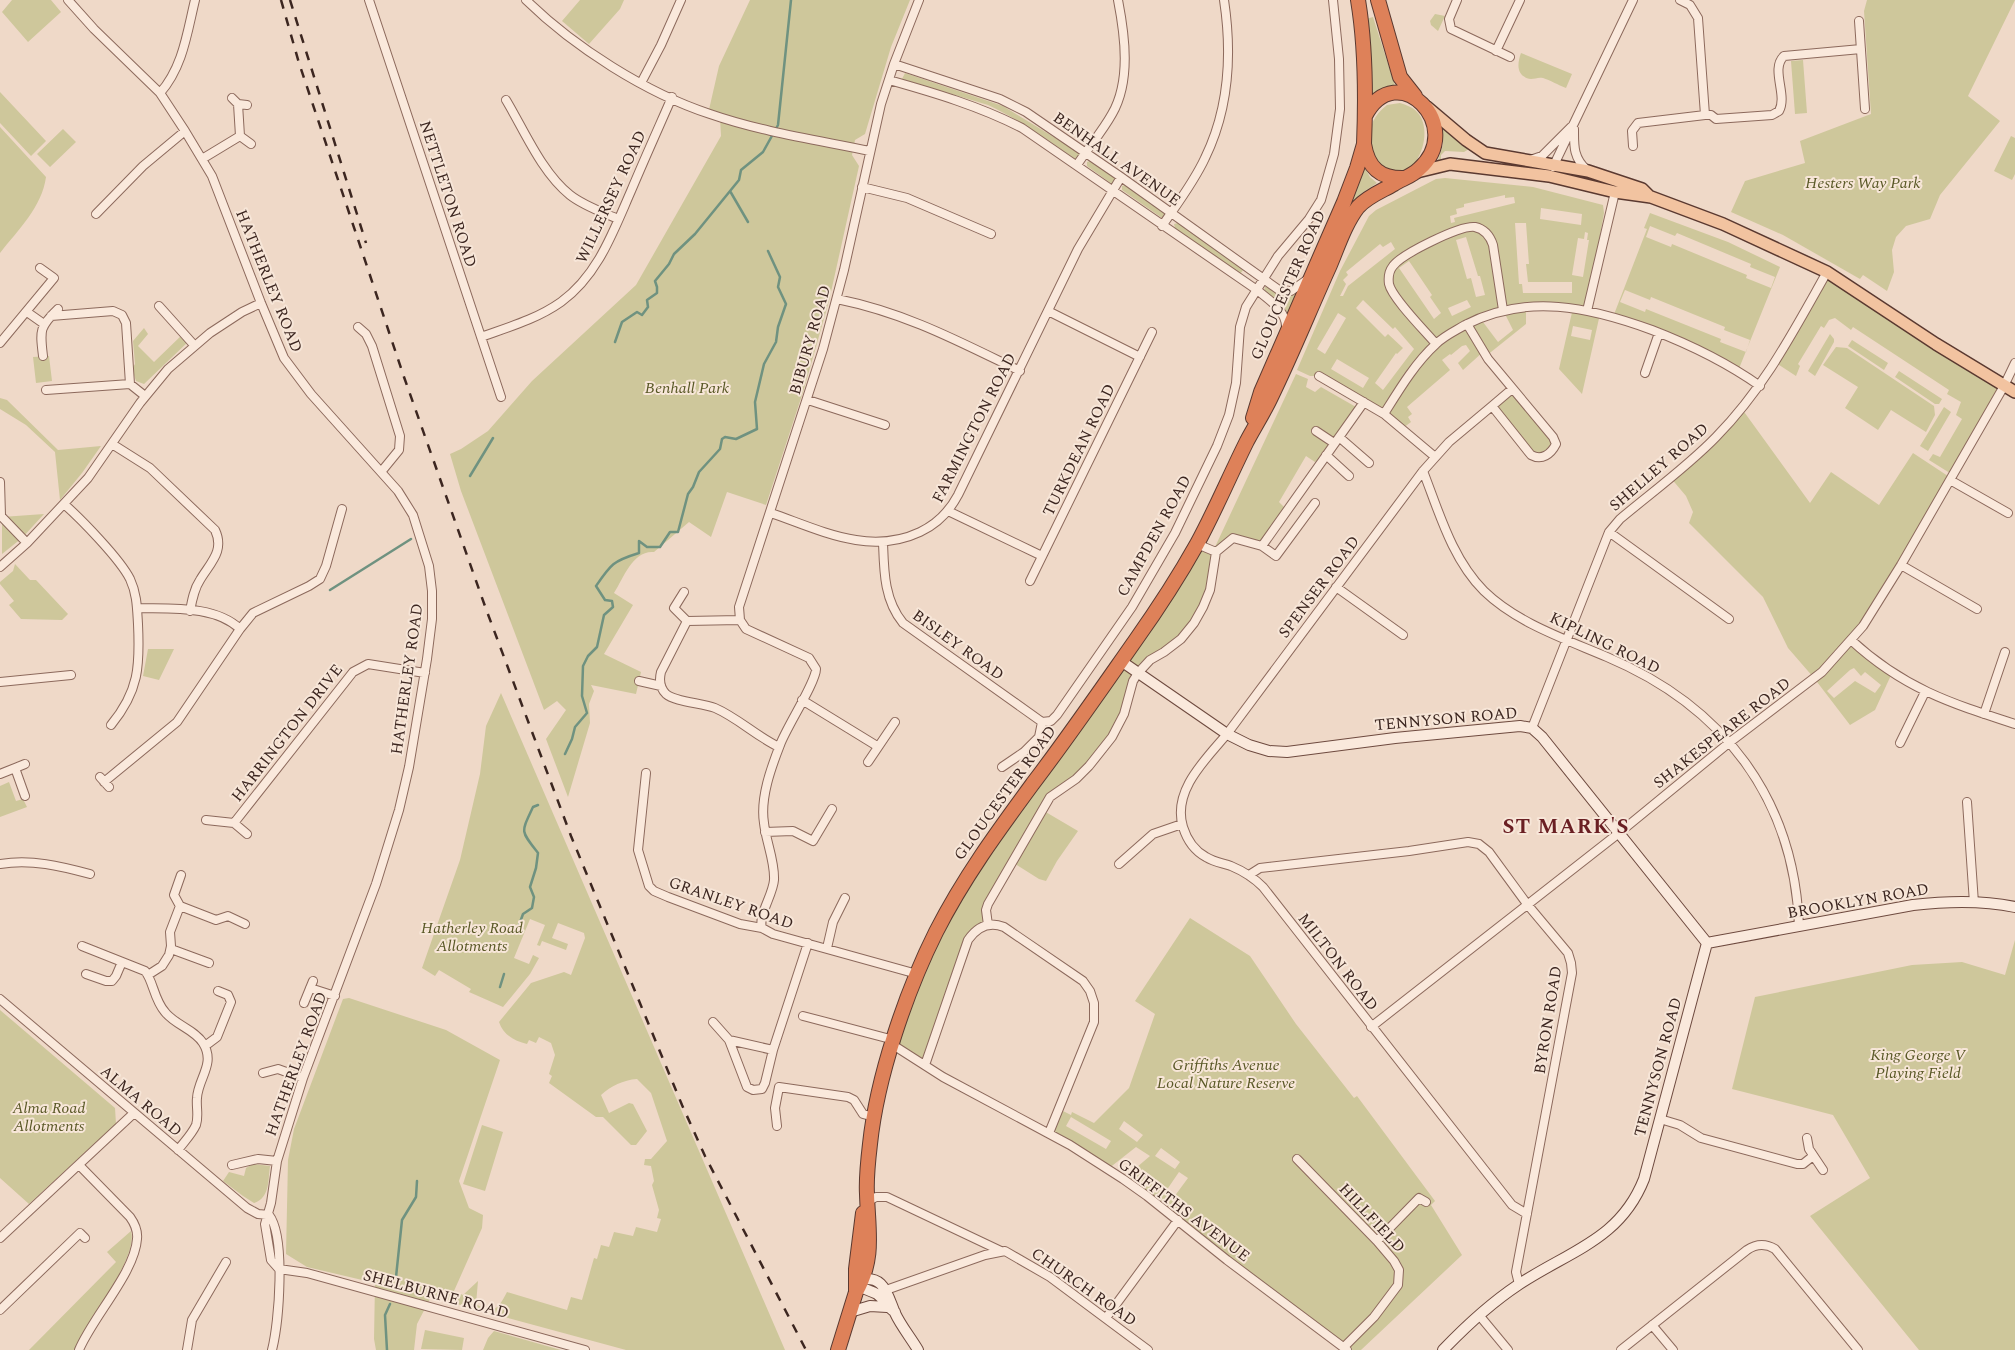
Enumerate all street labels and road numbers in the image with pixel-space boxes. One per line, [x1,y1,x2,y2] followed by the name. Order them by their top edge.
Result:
[1048,106,1186,212] street label: BENHALL AVENUE
[413,118,483,270] street label: NETTLETON ROAD
[570,126,652,268] street label: WILLERSEY ROAD
[229,206,309,356] street label: HATHERLEY ROAD
[1244,206,1332,364] street label: GLOUCESTER ROAD
[783,282,837,398] street label: BIBURY ROAD
[926,349,1022,507] street label: FARMINGTON ROAD
[1036,380,1122,520] street label: TURKDEAN ROAD
[1604,417,1714,517] street label: SHELLEY ROAD
[1111,471,1197,601] street label: CAMPDEN ROAD
[1272,531,1366,643] street label: SPENSER ROAD
[385,602,429,756] street label: HATHERLEY ROAD
[907,603,1009,687] street label: BISLEY ROAD
[1546,606,1664,680] street label: KIPLING ROAD
[225,659,349,807] street label: HARRINGTON DRIVE
[1648,672,1796,794] street label: SHAKESPEARE ROAD
[1373,701,1519,737] street label: TENNYSON ROAD
[948,721,1062,865] street label: GLOUCESTER ROAD
[665,870,797,936] street label: GRANLEY ROAD
[1785,877,1931,925] street label: BROOKLYN ROAD
[1292,908,1384,1016] street label: MILTON ROAD
[1528,964,1568,1076] street label: BYRON ROAD
[259,988,333,1140] street label: HATHERLEY ROAD
[1628,995,1688,1139] street label: TENNYSON ROAD
[95,1059,187,1143] street label: ALMA ROAD
[1113,1152,1255,1268] street label: GRIFFITHS AVENUE
[1333,1178,1411,1258] street label: HILLFIELD
[1026,1242,1142,1332] street label: CHURCH ROAD
[360,1263,512,1325] street label: SHELBURNE ROAD

